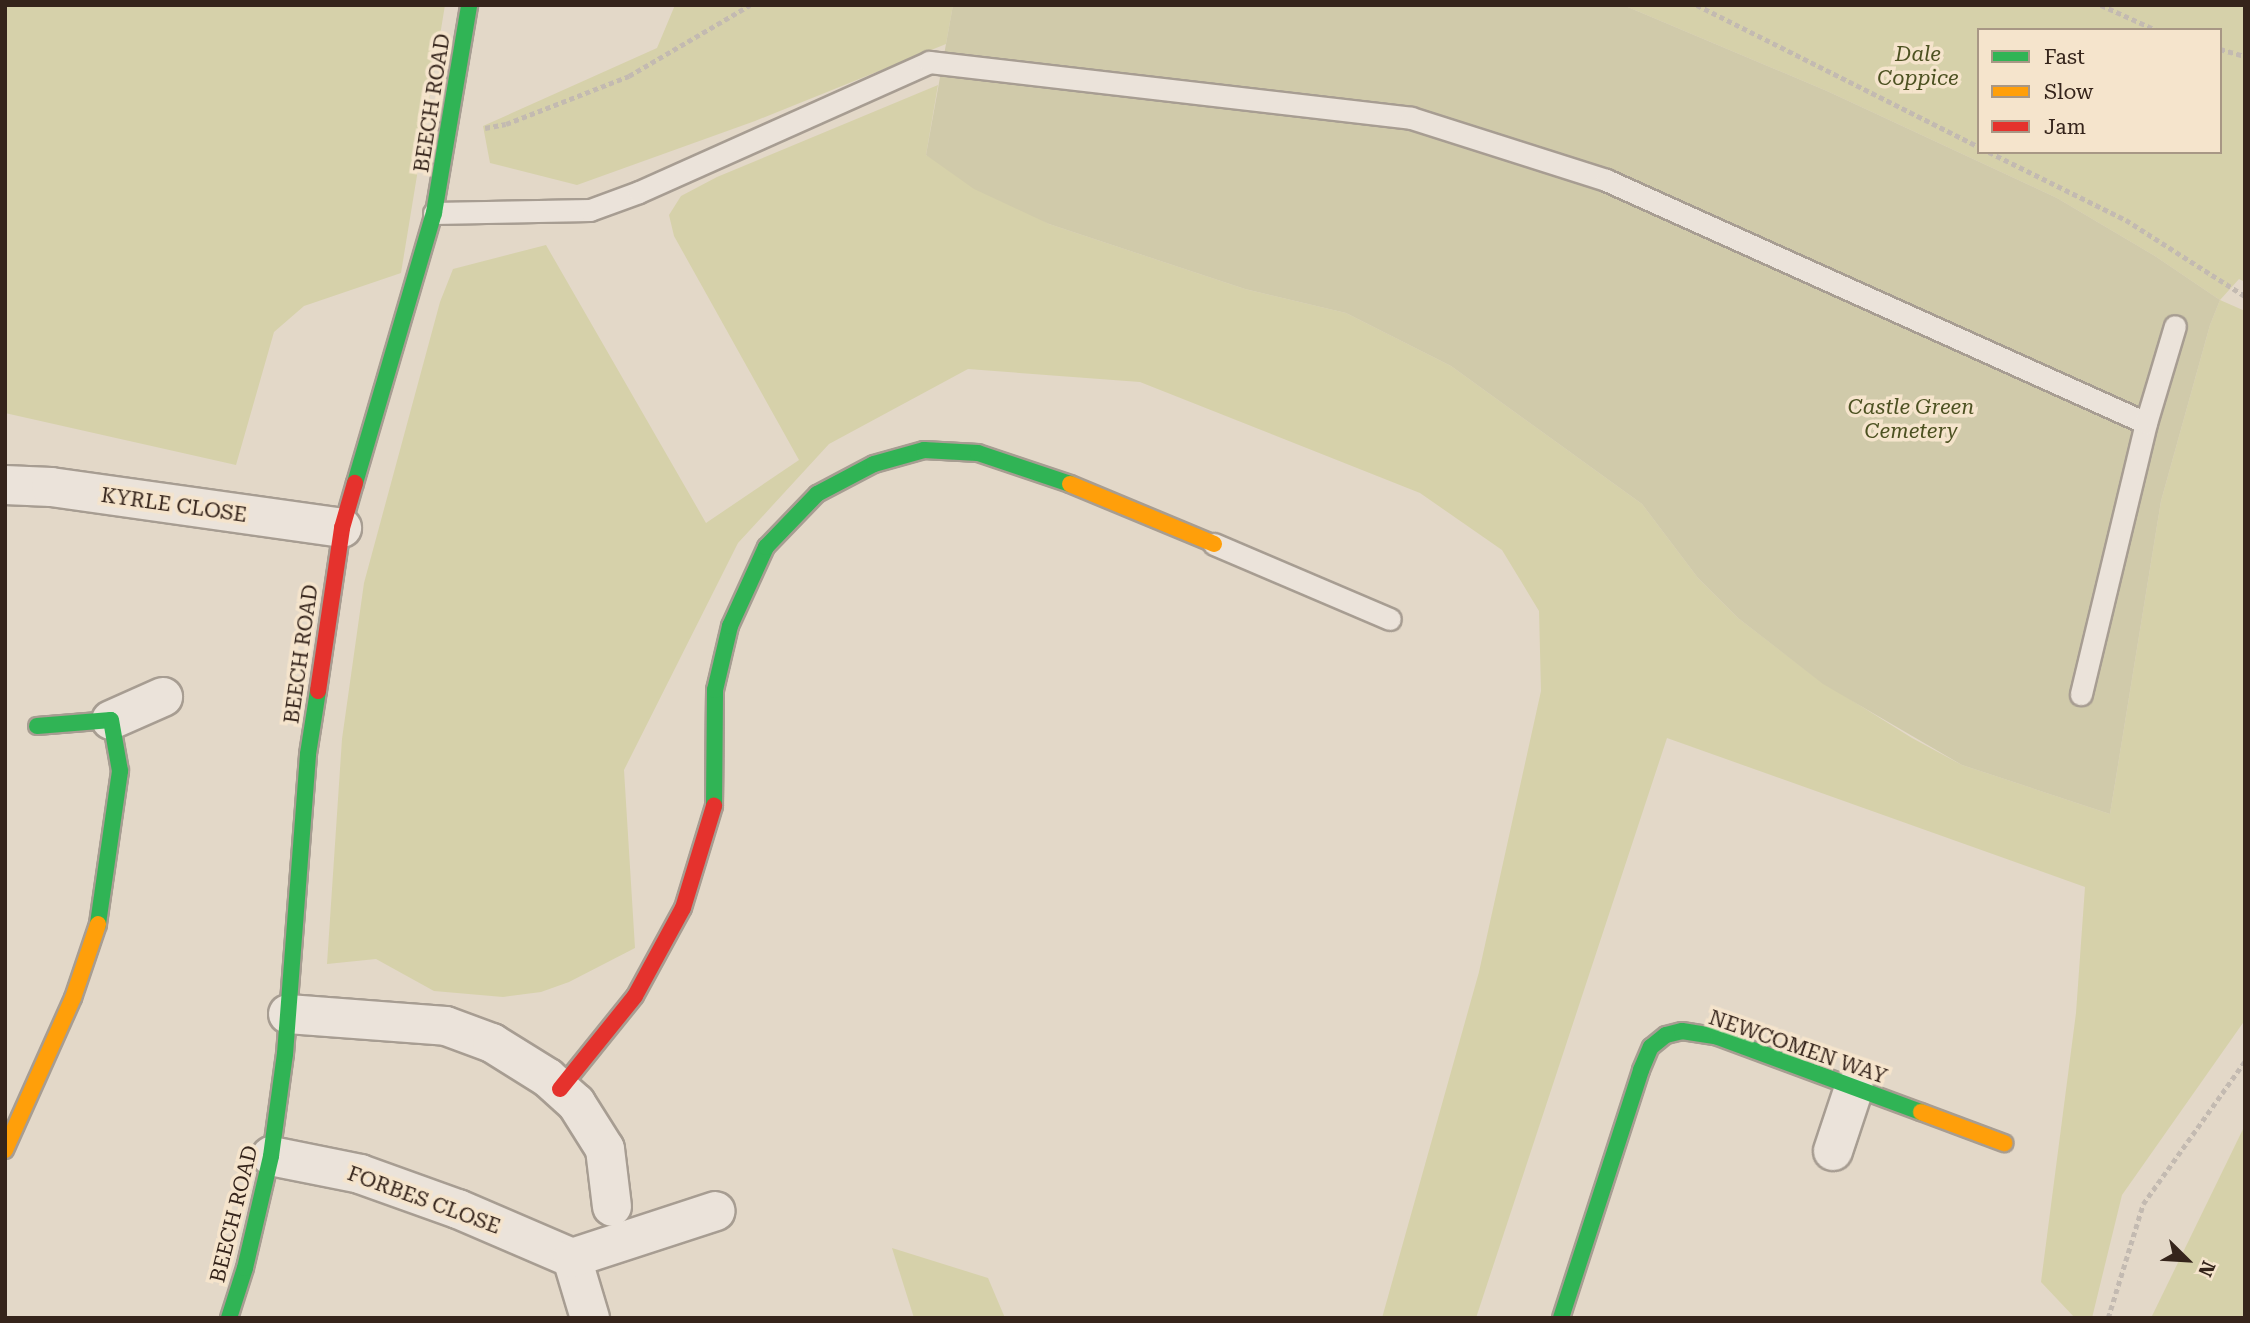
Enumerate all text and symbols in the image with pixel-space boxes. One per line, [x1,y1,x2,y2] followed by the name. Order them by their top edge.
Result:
[1977,28,2222,154] legend
[409,32,455,174] street label: BEECH ROAD
[1877,41,1959,91] park label: Dale Coppice
[2044,45,2085,69] text: Fast
[2044,80,2093,104] text: Slow
[2044,115,2086,139] text: Jam
[1848,394,1974,444] park label: Castle Green Cemetery
[99,482,249,528] street label: KYRLE CLOSE
[279,583,323,725] street label: BEECH ROAD
[1706,1005,1890,1089] street label: NEWCOMEN WAY
[205,1143,263,1285] street label: BEECH ROAD
[344,1161,504,1239] street label: FORBES CLOSE
[2152,1225,2222,1295] north arrow
[2193,1257,2220,1280] text: N

